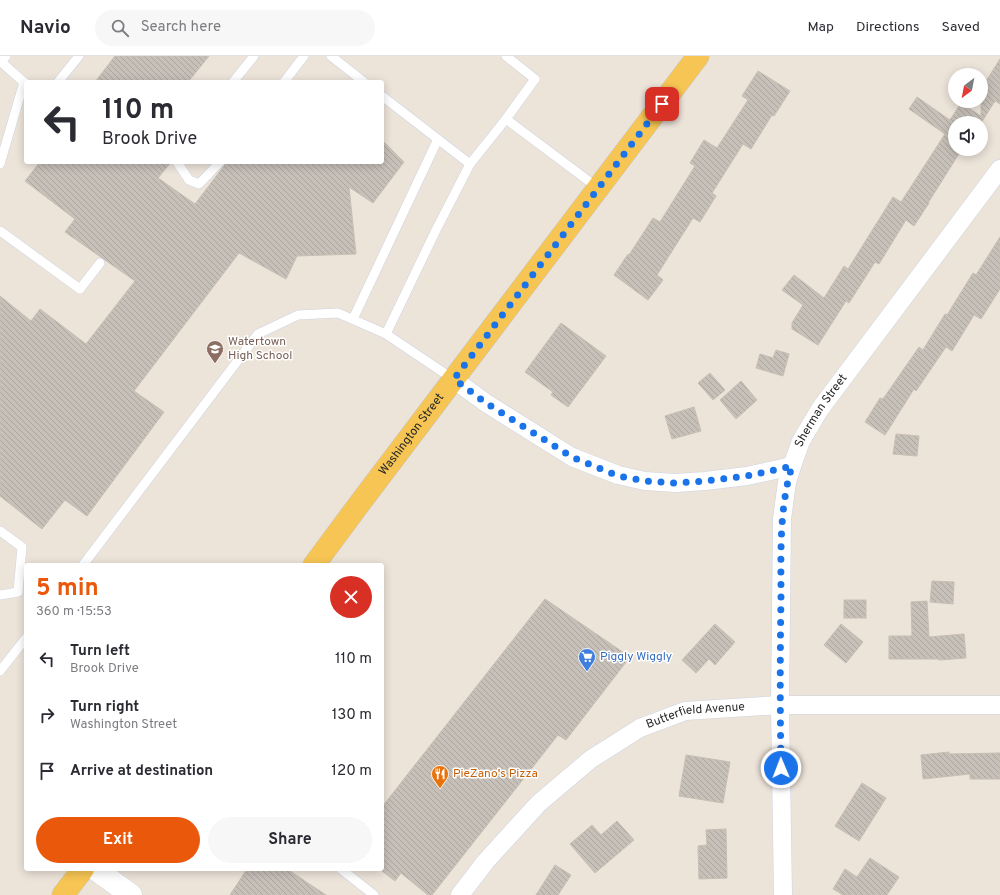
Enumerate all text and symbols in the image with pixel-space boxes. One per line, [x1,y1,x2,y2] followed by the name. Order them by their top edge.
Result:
[95,10,375,46] search box
[20,16,71,40] text: Navio
[109,17,131,39] icon: search
[141,18,221,37] text: Search here
[808,19,834,36] text: Map
[856,19,920,36] text: Directions
[942,19,980,36] text: Saved
[948,68,988,108] north arrow
[948,68,988,156] map controls
[645,87,679,121] pin
[102,93,174,129] text: 110 m
[651,93,673,115] icon: arrive
[36,96,88,148] icon: left
[948,116,988,156] button: sound
[102,128,197,151] text: Brook Drive
[228,334,292,364] place label: Watertown High School
[205,339,225,364] school or university icon: Watertown High School
[791,371,851,449] street label: Sherman Street
[376,390,448,479] street label: Washington Street
[36,574,99,604] text: 5 min
[330,576,372,618] button: close
[36,604,112,620] text: 360 m · 15:53
[70,642,130,661] text: Turn left
[577,647,597,672] supermarket icon: Piggly Wiggly
[36,648,58,670] icon: left
[600,649,672,665] place label: Piggly Wiggly
[335,650,372,669] text: 110 m
[70,661,139,677] text: Brook Drive
[70,698,139,717] text: Turn right
[644,699,745,733] street label: Butterfield Avenue
[36,704,58,726] icon: right
[332,706,372,725] text: 130 m
[70,717,177,733] text: Washington Street
[760,747,802,789] position arrow
[36,760,58,782] icon: arrive
[70,762,213,781] text: Arrive at destination
[331,762,372,781] text: 120 m
[430,764,450,789] restaurant icon: PieZano's Pizza
[453,766,538,782] place label: PieZano's Pizza
[36,817,200,863] button: Exit
[208,817,372,863] button: Share

